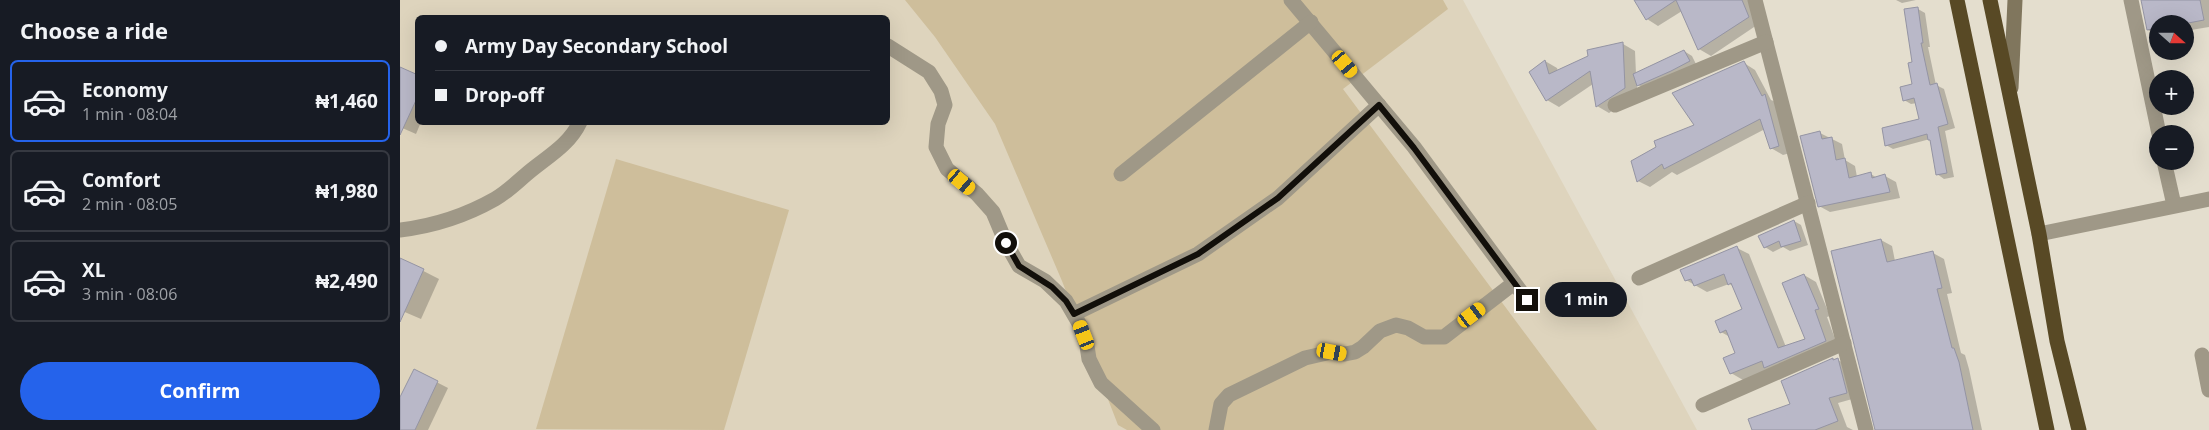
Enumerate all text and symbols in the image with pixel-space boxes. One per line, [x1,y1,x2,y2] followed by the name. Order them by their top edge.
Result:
[20,15,168,45] text: Choose a ride
[2149,15,2194,60] north arrow
[2149,15,2194,170] map controls
[465,33,728,59] text: Army Day Secondary School
[1329,48,1360,80] car
[2149,70,2194,115] button: +
[82,77,168,103] text: Economy
[22,79,67,124] icon: car
[465,82,544,108] text: Drop-off
[315,88,378,114] text: ₦1,460
[82,103,177,125] text: 1 min · 08:04
[2149,125,2194,170] button: −
[82,167,161,193] text: Comfort
[945,167,978,197] car
[22,169,67,214] icon: car
[315,178,378,204] text: ₦1,980
[82,193,177,215] text: 2 min · 08:05
[995,232,1017,254] route start
[82,257,105,283] text: XL
[22,259,67,304] icon: car
[315,268,378,294] text: ₦2,490
[1544,282,1627,318] callout: 1 min
[82,283,177,305] text: 3 min · 08:06
[1564,288,1608,310] text: 1 min
[1516,289,1538,311] route end
[1455,300,1488,330] car
[1071,318,1096,352] car
[1315,342,1348,362] car
[20,362,380,420] button: Confirm

